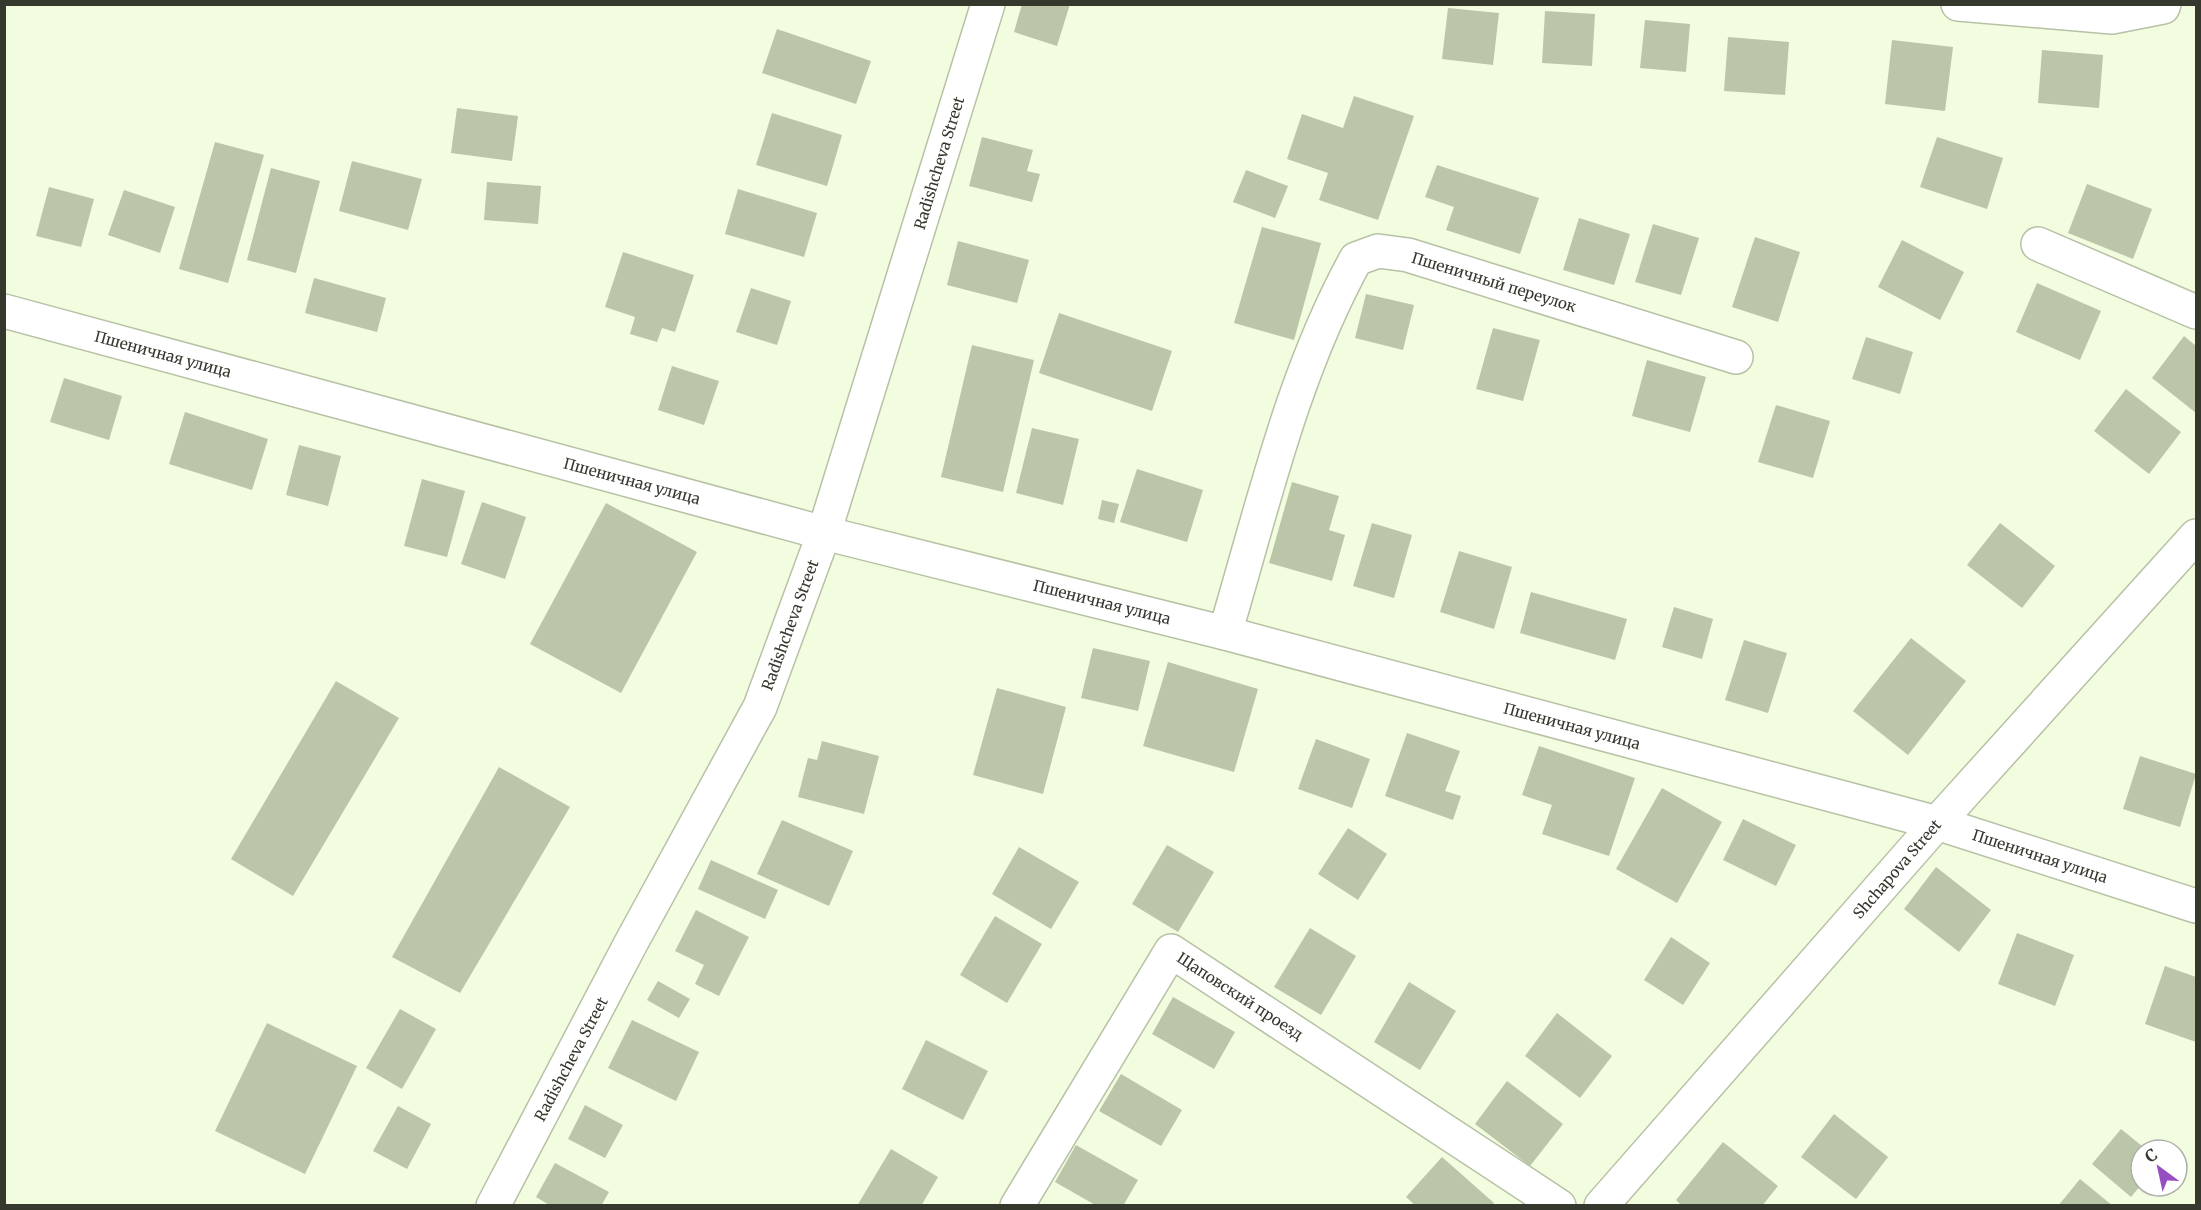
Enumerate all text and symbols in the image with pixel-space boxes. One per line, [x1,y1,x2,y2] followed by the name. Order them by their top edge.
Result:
[910,94,968,232] street label: Radishcheva Street
[1409,248,1579,316] street label: Пшеничный переулок
[93,327,233,381] street label: Пшеничная улица
[562,454,702,508] street label: Пшеничная улица
[758,557,823,693] street label: Radishcheva Street
[1031,576,1173,628] street label: Пшеничная улица
[1502,699,1642,753] street label: Пшеничная улица
[1849,815,1945,922] street label: Shchapova Street
[1970,825,2110,887] street label: Пшеничная улица
[1173,948,1307,1044] street label: Щаповский проезд
[530,994,612,1124] street label: Radishcheva Street
[2129,1138,2189,1198] north arrow
[2141,1144,2161,1167] text: С

